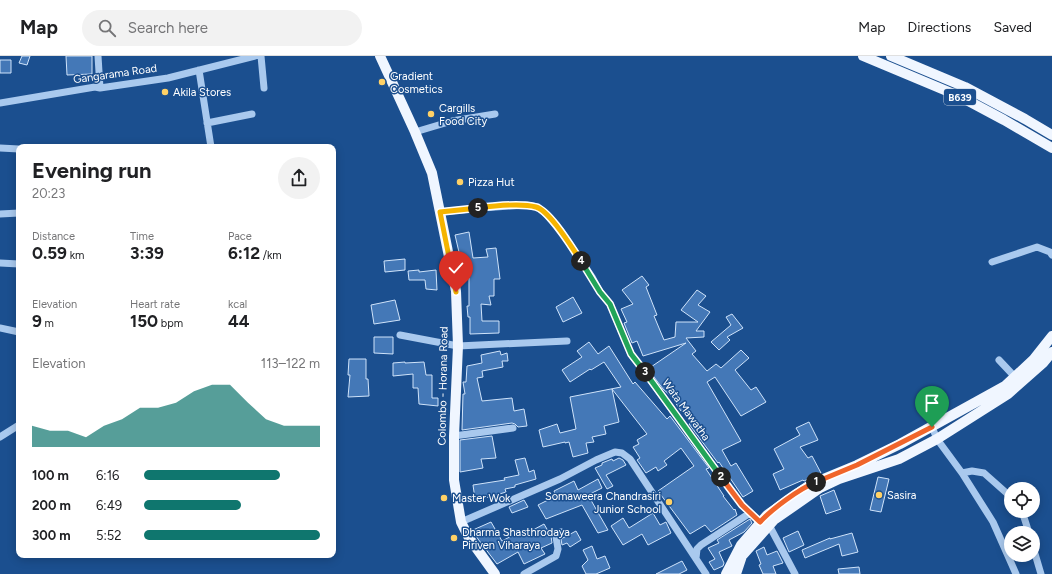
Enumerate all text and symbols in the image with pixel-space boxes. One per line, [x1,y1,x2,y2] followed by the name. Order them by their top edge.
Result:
[82,10,362,46] search box
[20,16,58,39] text: Map
[96,17,118,39] icon: search
[128,19,208,37] text: Search here
[858,19,886,36] text: Map
[908,19,971,36] text: Directions
[993,19,1032,36] text: Saved
[72,62,158,86] street label: Gangarama Road
[390,70,443,96] place label: Gradient Cosmetics
[377,77,387,87] marker: Gradient Cosmetics
[173,86,231,99] place label: Akila Stores
[160,87,170,97] marker: Akila Stores
[944,89,976,105] road number: B639
[439,102,487,128] place label: Cargills Food City
[426,109,436,119] marker: Cargills Food City
[32,157,152,184] text: Evening run
[278,157,320,199] button: share
[468,176,515,189] place label: Pizza Hut
[455,177,465,187] marker: Pizza Hut
[32,186,65,201] text: 20:23
[468,198,488,218] pin: 5
[475,201,481,214] text: 5
[32,230,75,243] text: Distance
[130,230,154,243] text: Time
[228,230,252,243] text: Pace
[32,243,67,263] text: 0.59
[130,243,164,263] text: 3:39
[228,243,260,263] text: 6:12
[67,249,84,262] text: km
[260,249,282,262] text: /km
[439,251,473,292] pin
[571,251,591,271] pin: 4
[578,254,584,267] text: 4
[445,257,467,279] icon: check
[32,298,77,311] text: Elevation
[130,298,180,311] text: Heart rate
[228,298,247,311] text: kcal
[32,311,42,331] text: 9
[130,311,158,331] text: 150
[228,311,250,331] text: 44
[42,317,54,330] text: m
[158,317,183,330] text: bpm
[435,326,451,446] street label: Colombo - Horana Road
[32,356,85,371] text: Elevation
[261,356,320,371] text: 113–122 m
[635,362,655,382] pin: 3
[642,365,648,378] text: 3
[659,377,713,443] street label: Wata Mawatha
[915,386,949,427] pin
[921,392,943,414] icon: arrive
[711,467,731,487] pin: 2
[32,468,69,483] text: 100 m
[96,468,119,483] text: 6:16
[718,470,724,483] text: 2
[806,472,826,492] pin: 1
[814,475,818,488] text: 1
[1004,482,1040,562] map controls
[1004,482,1040,518] button: locate
[887,489,916,502] place label: Sasira
[545,490,661,516] place label: Somaweera Chandrasiri Junior School
[874,490,884,500] marker: Sasira
[452,492,511,505] place label: Master Wok
[439,493,449,503] marker: Master Wok
[664,497,674,507] marker: Somaweera Chandrasiri Junior School
[32,498,71,513] text: 200 m
[96,498,122,513] text: 6:49
[462,526,570,552] place label: Dharma Shasthrodaya Piriven Viharaya
[1004,526,1040,562] button: layers
[32,528,71,543] text: 300 m
[96,528,122,543] text: 5:52
[449,533,459,543] marker: Dharma Shasthrodaya Piriven Viharaya

